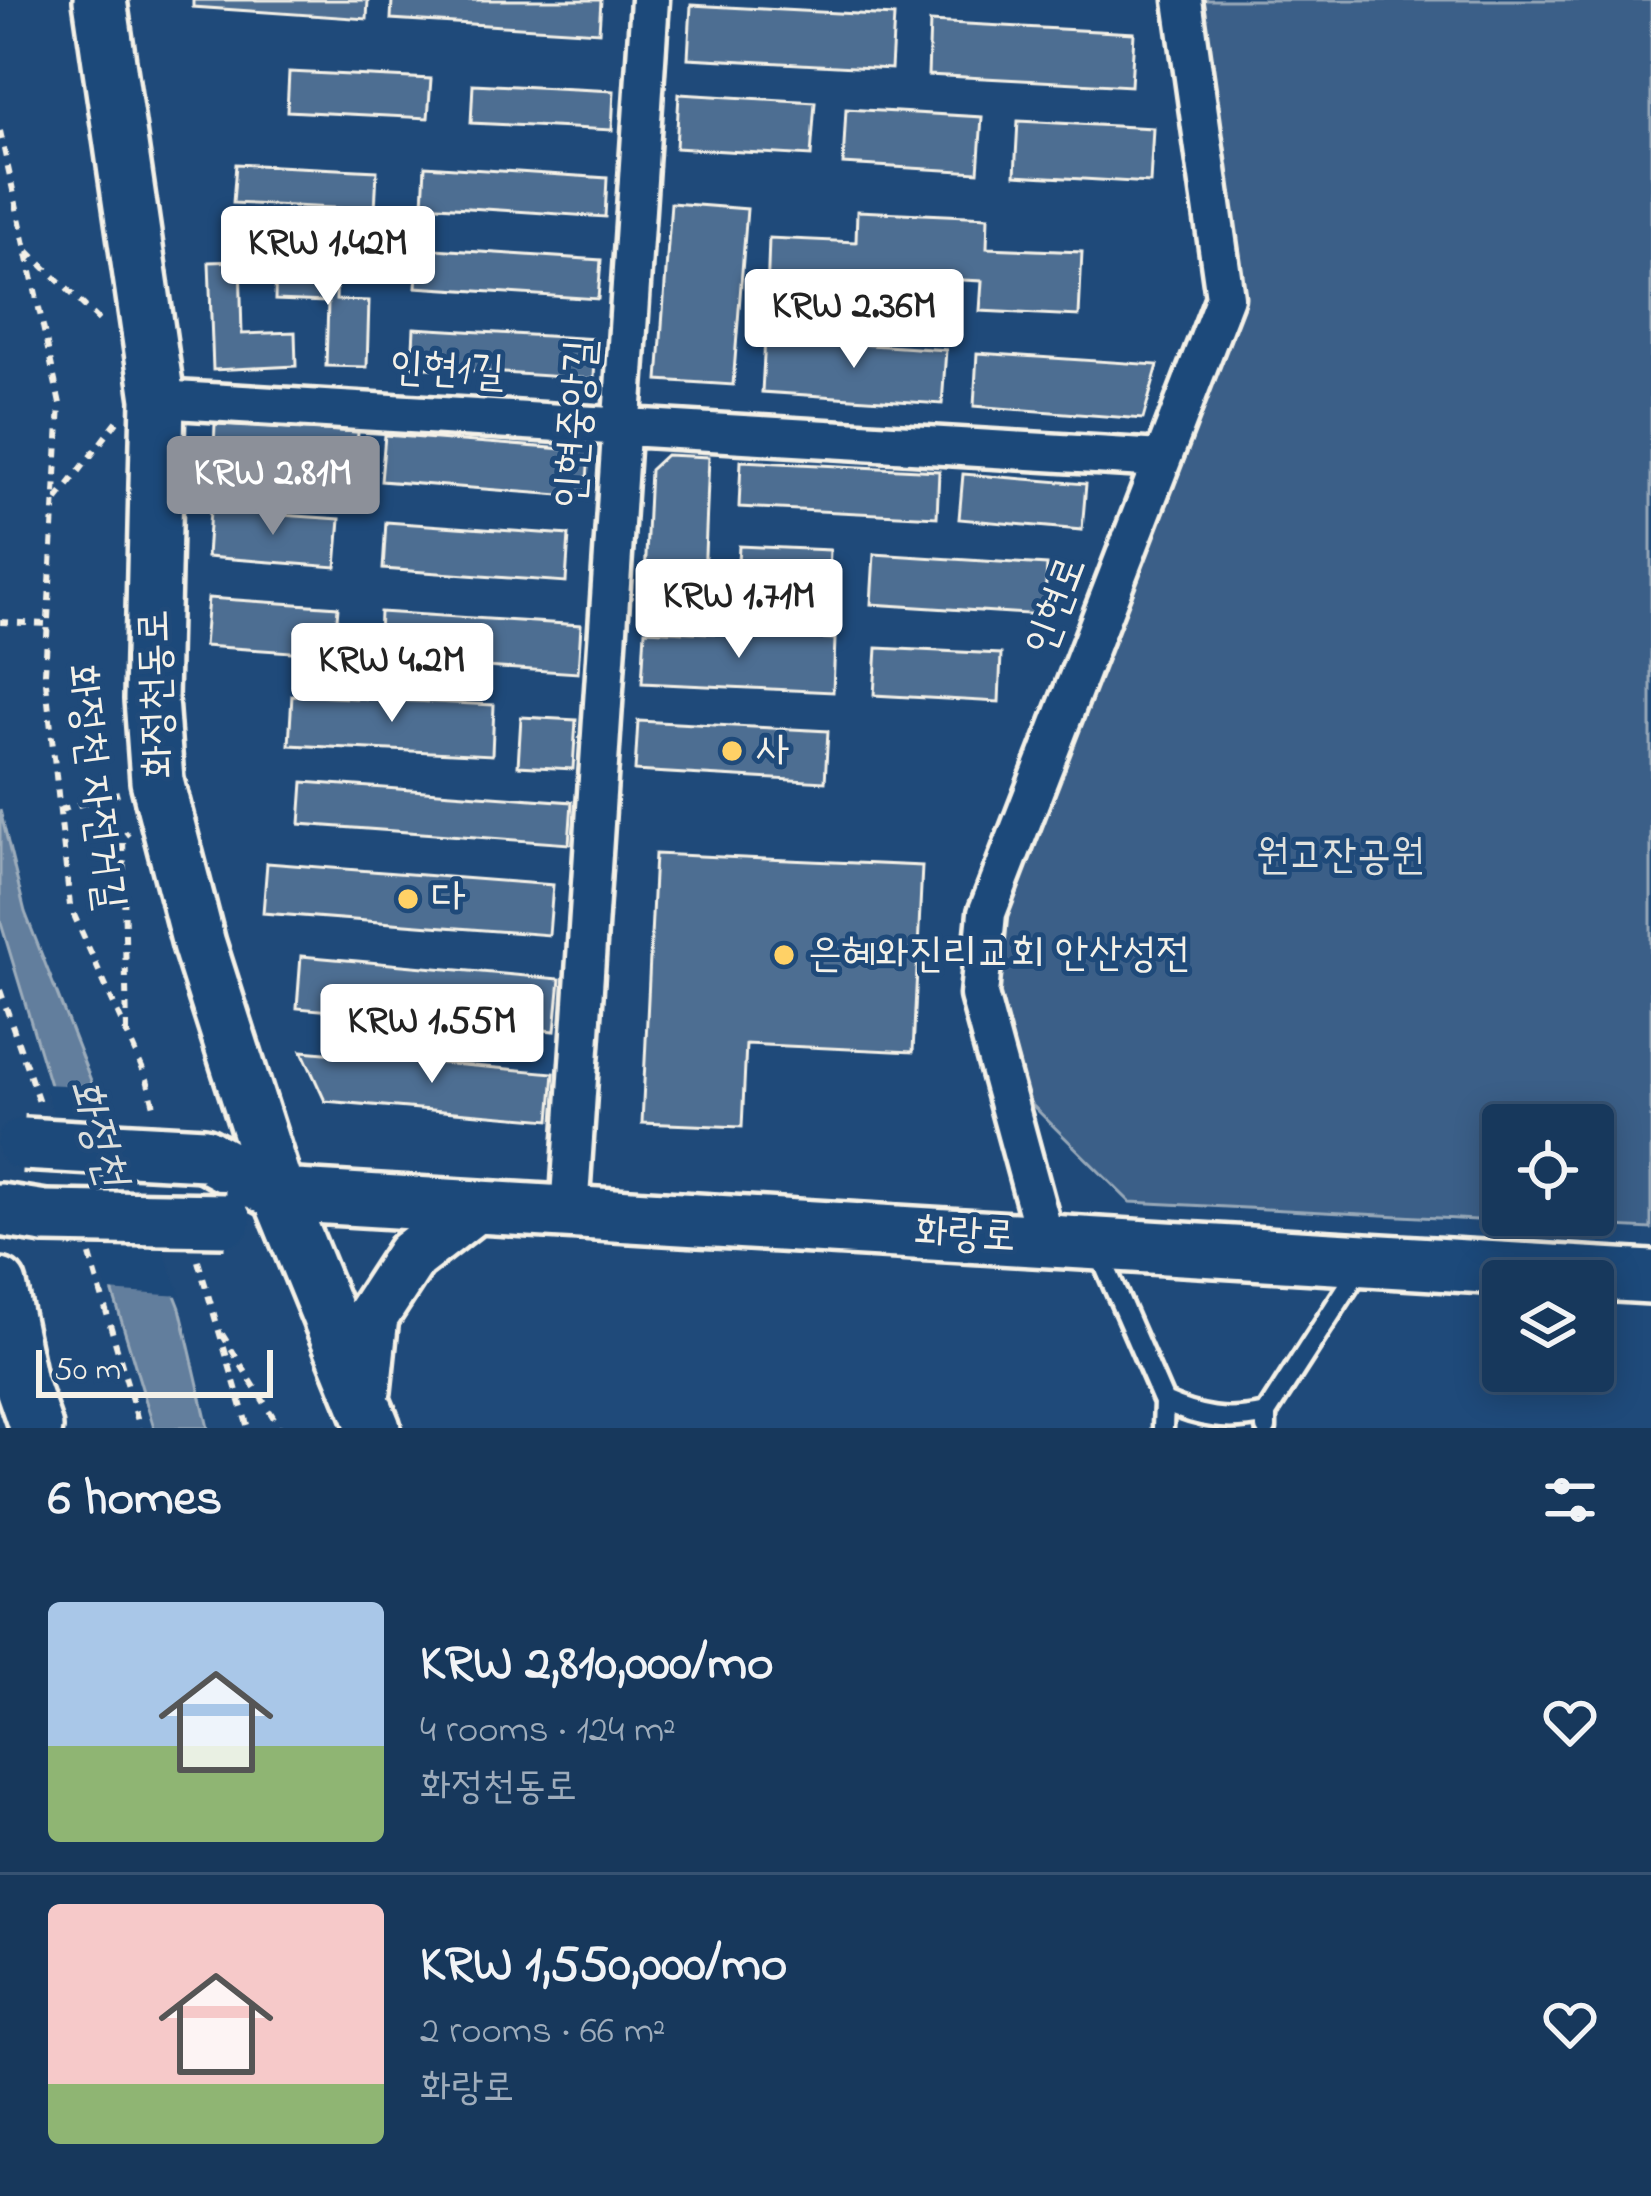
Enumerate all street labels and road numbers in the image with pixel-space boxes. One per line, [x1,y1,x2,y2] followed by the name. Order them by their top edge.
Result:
[388,338,506,404] street label: 인현1길
[541,338,613,510] street label: 인현중앙길
[1010,548,1104,664] street label: 인현로
[125,608,191,780] street label: 화정천동로
[49,661,139,913] street label: 화정천 자전거길
[913,1203,1017,1269] street label: 화랑로

